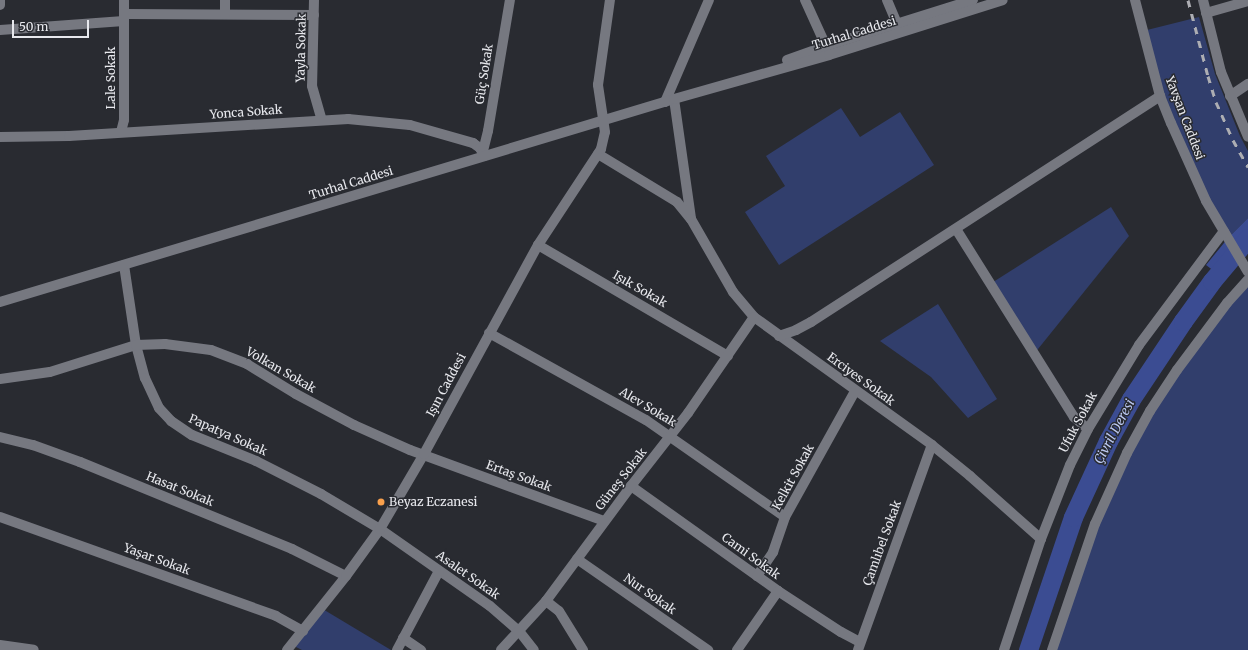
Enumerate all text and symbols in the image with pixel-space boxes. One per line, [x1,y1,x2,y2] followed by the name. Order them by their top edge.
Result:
[14,12,91,38] scale bar
[810,13,898,53] street label: Turhal Caddesi
[293,14,309,82] street label: Yayla Sokak
[19,19,48,34] text: 50 m
[472,43,496,105] street label: Güç Sokak
[104,47,118,109] street label: Lale Sokak
[1162,74,1208,162] street label: Yavşan Caddesi
[209,102,283,122] street label: Yonca Sokak
[307,163,395,203] street label: Turhal Caddesi
[610,268,670,310] street label: Işık Sokak
[243,344,319,396] street label: Volkan Sokak
[824,350,898,408] street label: Erciyes Sokak
[423,351,469,419] street label: Işın Caddesi
[617,384,679,430] street label: Alev Sokak
[1056,389,1100,455] street label: Ufuk Sokak
[1091,397,1139,467] water label: Çivril Deresi
[187,411,269,459] street label: Papatya Sokak
[769,442,817,512] street label: Kelkit Sokak
[592,445,650,513] street label: Güneş Sokak
[484,457,554,495] street label: Ertaş Sokak
[144,469,216,509] street label: Hasat Sokak
[389,495,477,509] place label: Beyaz Eczanesi
[376,497,386,507] marker: Beyaz Eczanesi
[860,498,904,588] street label: Çamlıbel Sokak
[719,530,783,582] street label: Cami Sokak
[122,540,192,578] street label: Yaşar Sokak
[433,548,503,602] street label: Asalet Sokak
[621,571,679,617] street label: Nur Sokak

